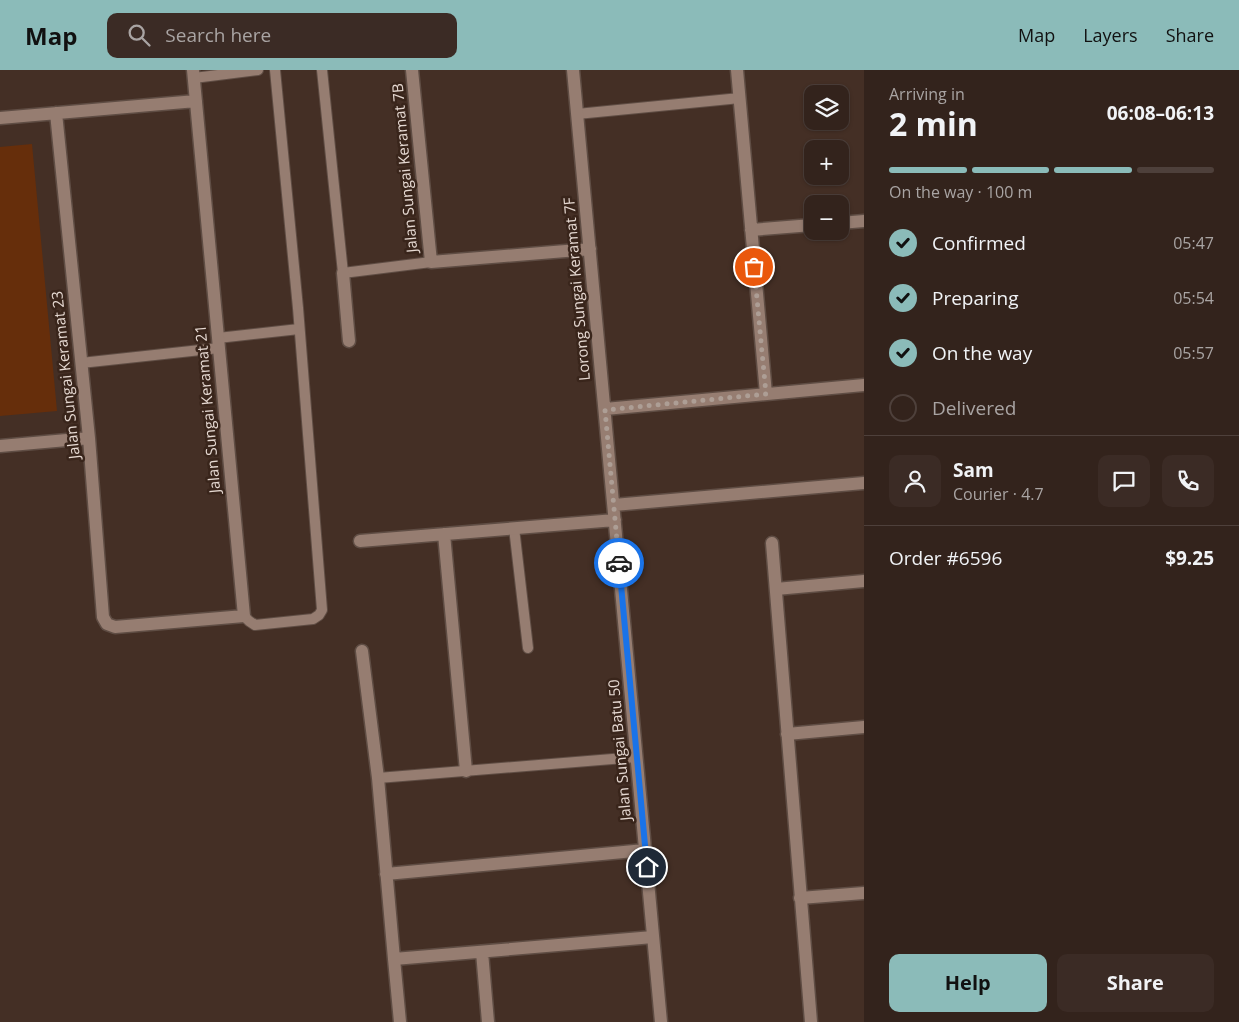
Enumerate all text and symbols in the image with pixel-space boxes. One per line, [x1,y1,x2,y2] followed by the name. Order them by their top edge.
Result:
[107,13,457,58] search box
[25,19,77,52] text: Map
[125,21,153,49] icon: search
[165,22,271,48] text: Search here
[1018,23,1055,47] text: Map
[1083,23,1138,47] text: Layers
[1166,23,1214,47] text: Share
[387,82,422,256] street label: Jalan Sungai Keramat 7B
[889,83,965,105] text: Arriving in
[804,85,849,240] map controls
[804,85,849,130] button: layers
[1107,100,1214,126] text: 06:08–06:13
[889,102,978,145] text: 2 min
[804,140,849,185] button: +
[889,181,1032,203] text: On the way · 100 m
[804,195,849,240] button: −
[558,196,594,382] street label: Lorong Sungai Keramat 7F
[889,229,917,257] icon: check
[932,230,1026,256] text: Confirmed
[1173,232,1214,254] text: 05:47
[733,246,775,288] pin
[740,253,768,281] icon: bag
[889,284,917,312] icon: check
[932,285,1019,311] text: Preparing
[1173,287,1214,309] text: 05:54
[46,290,84,462] street label: Jalan Sungai Keramat 23
[190,324,225,496] street label: Jalan Sungai Keramat 21
[889,339,917,367] icon: check
[932,340,1032,366] text: On the way
[1173,342,1214,364] text: 05:57
[932,395,1016,421] text: Delivered
[889,455,941,507] button: person
[1098,455,1150,507] button: chat
[1162,455,1214,507] button: phone
[953,457,994,483] text: Sam
[953,483,1044,505] text: Courier · 4.7
[594,538,644,588] courier
[889,545,1002,571] text: Order #6596
[1165,545,1214,571] text: $9.25
[605,549,633,577] icon: car
[603,678,635,824] street label: Jalan Sungai Batu 50
[626,846,668,888] pin
[633,853,661,881] icon: home
[889,954,1047,1012] button: Help
[1057,954,1214,1012] button: Share

